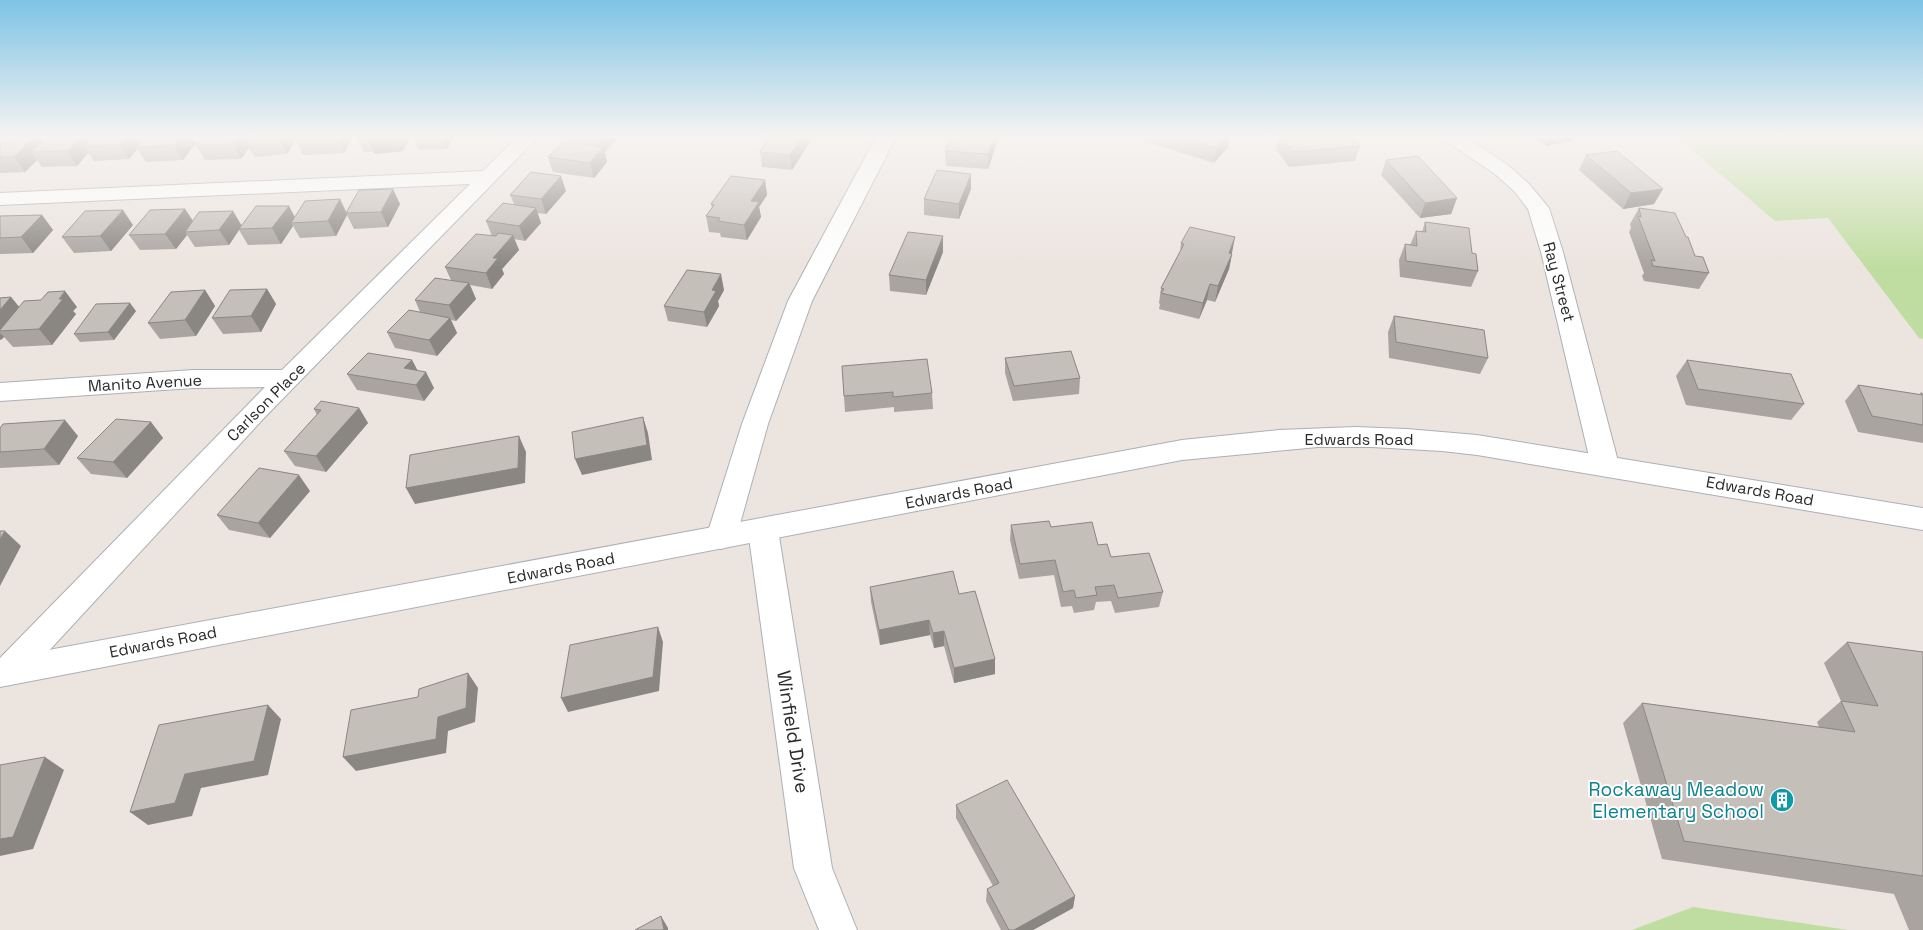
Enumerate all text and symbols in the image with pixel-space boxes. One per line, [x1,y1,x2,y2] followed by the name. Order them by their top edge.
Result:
[1538,240,1580,324] street label: Ray Street
[222,358,310,446] street label: Carlson Place
[87,370,203,396] street label: Manito Avenue
[1304,429,1414,450] street label: Edwards Road
[1704,471,1816,511] street label: Edwards Road
[903,472,1015,514] street label: Edwards Road
[505,547,617,589] street label: Edwards Road
[107,621,219,663] street label: Edwards Road
[771,669,815,795] street label: Winfield Drive
[1589,777,1764,824] place label: Rockaway Meadow Elementary School
[1769,787,1795,813] building icon: Rockaway Meadow Elementary School

